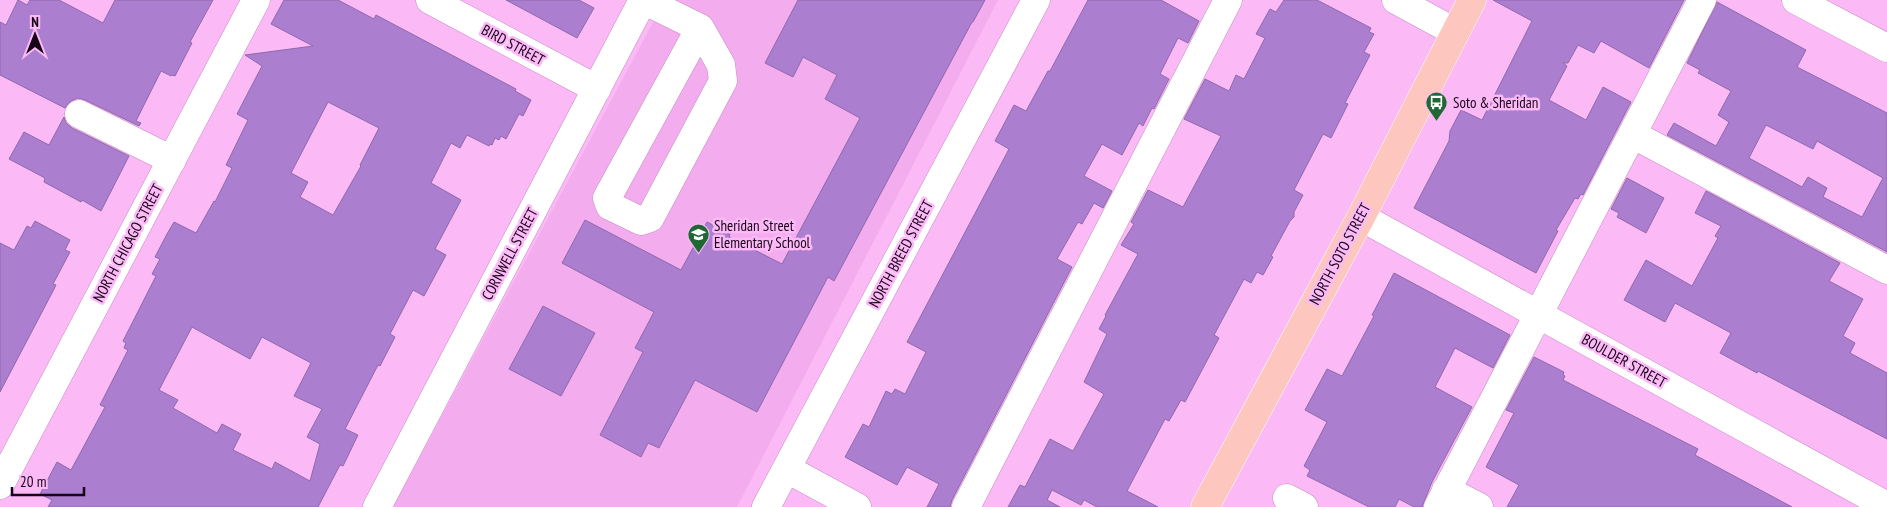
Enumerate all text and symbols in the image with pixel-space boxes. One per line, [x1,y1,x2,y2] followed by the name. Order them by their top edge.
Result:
[10,10,60,60] north arrow
[31,13,39,31] text: N
[478,20,548,69] street label: BIRD STREET
[1425,91,1449,122] bus stop icon: Soto & Sheridan
[1453,93,1538,112] place label: Soto & Sheridan
[88,180,167,305] street label: NORTH CHICAGO STREET
[864,197,937,311] street label: NORTH BREED STREET
[1305,199,1374,308] street label: NORTH SOTO STREET
[477,204,542,303] street label: CORNWELL STREET
[714,216,811,252] place label: Sheridan Street Elementary School
[686,223,710,254] school or university icon: Sheridan Street Elementary School
[1579,329,1670,392] street label: BOULDER STREET
[12,464,85,496] scale bar
[20,472,46,491] text: 20 m

